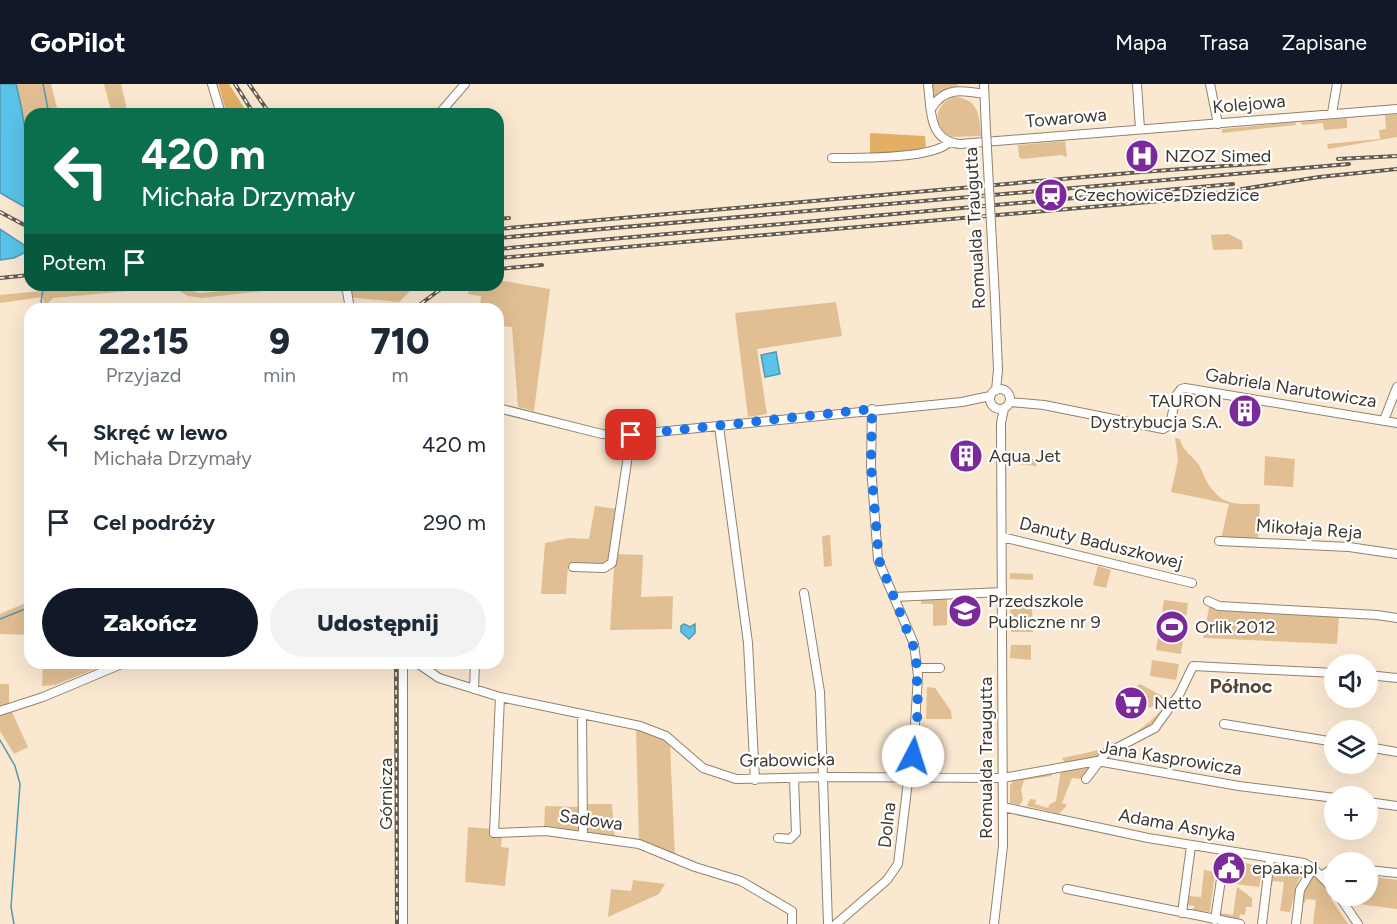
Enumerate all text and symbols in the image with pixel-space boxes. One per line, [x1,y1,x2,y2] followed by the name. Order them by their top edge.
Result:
[30,25,126,59] text: GoPilot
[1115,30,1167,55] text: Mapa
[1200,30,1249,55] text: Trasa
[1282,30,1367,55] text: Zapisane
[1212,90,1286,118] street label: Kolejowa
[1024,103,1108,133] street label: Towarowa
[141,129,266,180] text: 420 m
[42,132,120,210] icon: left
[1124,138,1160,174] hospital icon: NZOZ Simed
[1165,145,1271,167] place label: NZOZ Simed
[960,146,990,310] street label: Romualda Traugutta
[1033,177,1069,213] station icon: Czechowice-Dziedzice
[141,180,355,213] text: Michała Drzymały
[1074,184,1260,206] place label: Czechowice-Dziedzice
[118,246,151,279] icon: arrive
[42,249,106,276] text: Potem
[98,320,189,363] text: 22:15
[269,320,290,363] text: 9
[370,320,430,363] text: 710
[106,363,181,387] text: Przyjazd
[263,363,296,387] text: min
[391,363,409,387] text: m
[1204,364,1378,412] street label: Gabriela Narutowicza
[1090,390,1222,433] place label: TAURON Dystrybucja S.A.
[1227,393,1263,429] building icon: TAURON Dystrybucja S.A.
[605,409,656,460] pin
[614,418,647,451] icon: arrive
[93,419,228,446] text: Skręć w lewo
[42,428,75,461] icon: left
[422,431,486,458] text: 420 m
[948,438,984,474] building icon: Aqua Jet
[989,445,1061,467] place label: Aqua Jet
[93,446,252,470] text: Michała Drzymały
[42,506,75,539] icon: arrive
[93,509,215,536] text: Cel podróży
[423,509,486,536] text: 290 m
[1017,512,1185,574] street label: Danuty Baduszkowej
[1255,514,1363,544] street label: Mikołaja Reja
[42,588,258,657] button: Zakończ
[270,588,486,657] button: Udostępnij
[988,590,1101,633] place label: Przedszkole Publiczne nr 9
[947,593,983,629] school or university icon: Przedszkole Publiczne nr 9
[1154,609,1190,645] sports icon: Orlik 2012
[1195,616,1275,638] place label: Orlik 2012
[1324,654,1378,906] map controls
[1324,654,1378,708] button: sound
[1209,674,1273,698] district label: Północ
[975,677,997,839] street label: Romualda Traugutta
[1113,685,1149,721] supermarket icon: Netto
[1154,692,1202,714] place label: Netto
[1324,720,1378,774] button: layers
[881,724,945,788] position arrow
[1098,736,1244,780] street label: Jana Kasprowicza
[739,748,835,772] street label: Grabowicka
[375,758,397,830] street label: Górnicza
[1324,786,1378,840] button: +
[874,801,900,849] street label: Dolna
[1117,804,1237,846] street label: Adama Asnyka
[558,805,624,835] street label: Sadowa
[1211,850,1247,886] public building icon: epaka.pl
[1324,852,1378,906] button: −
[1252,857,1318,879] place label: epaka.pl

